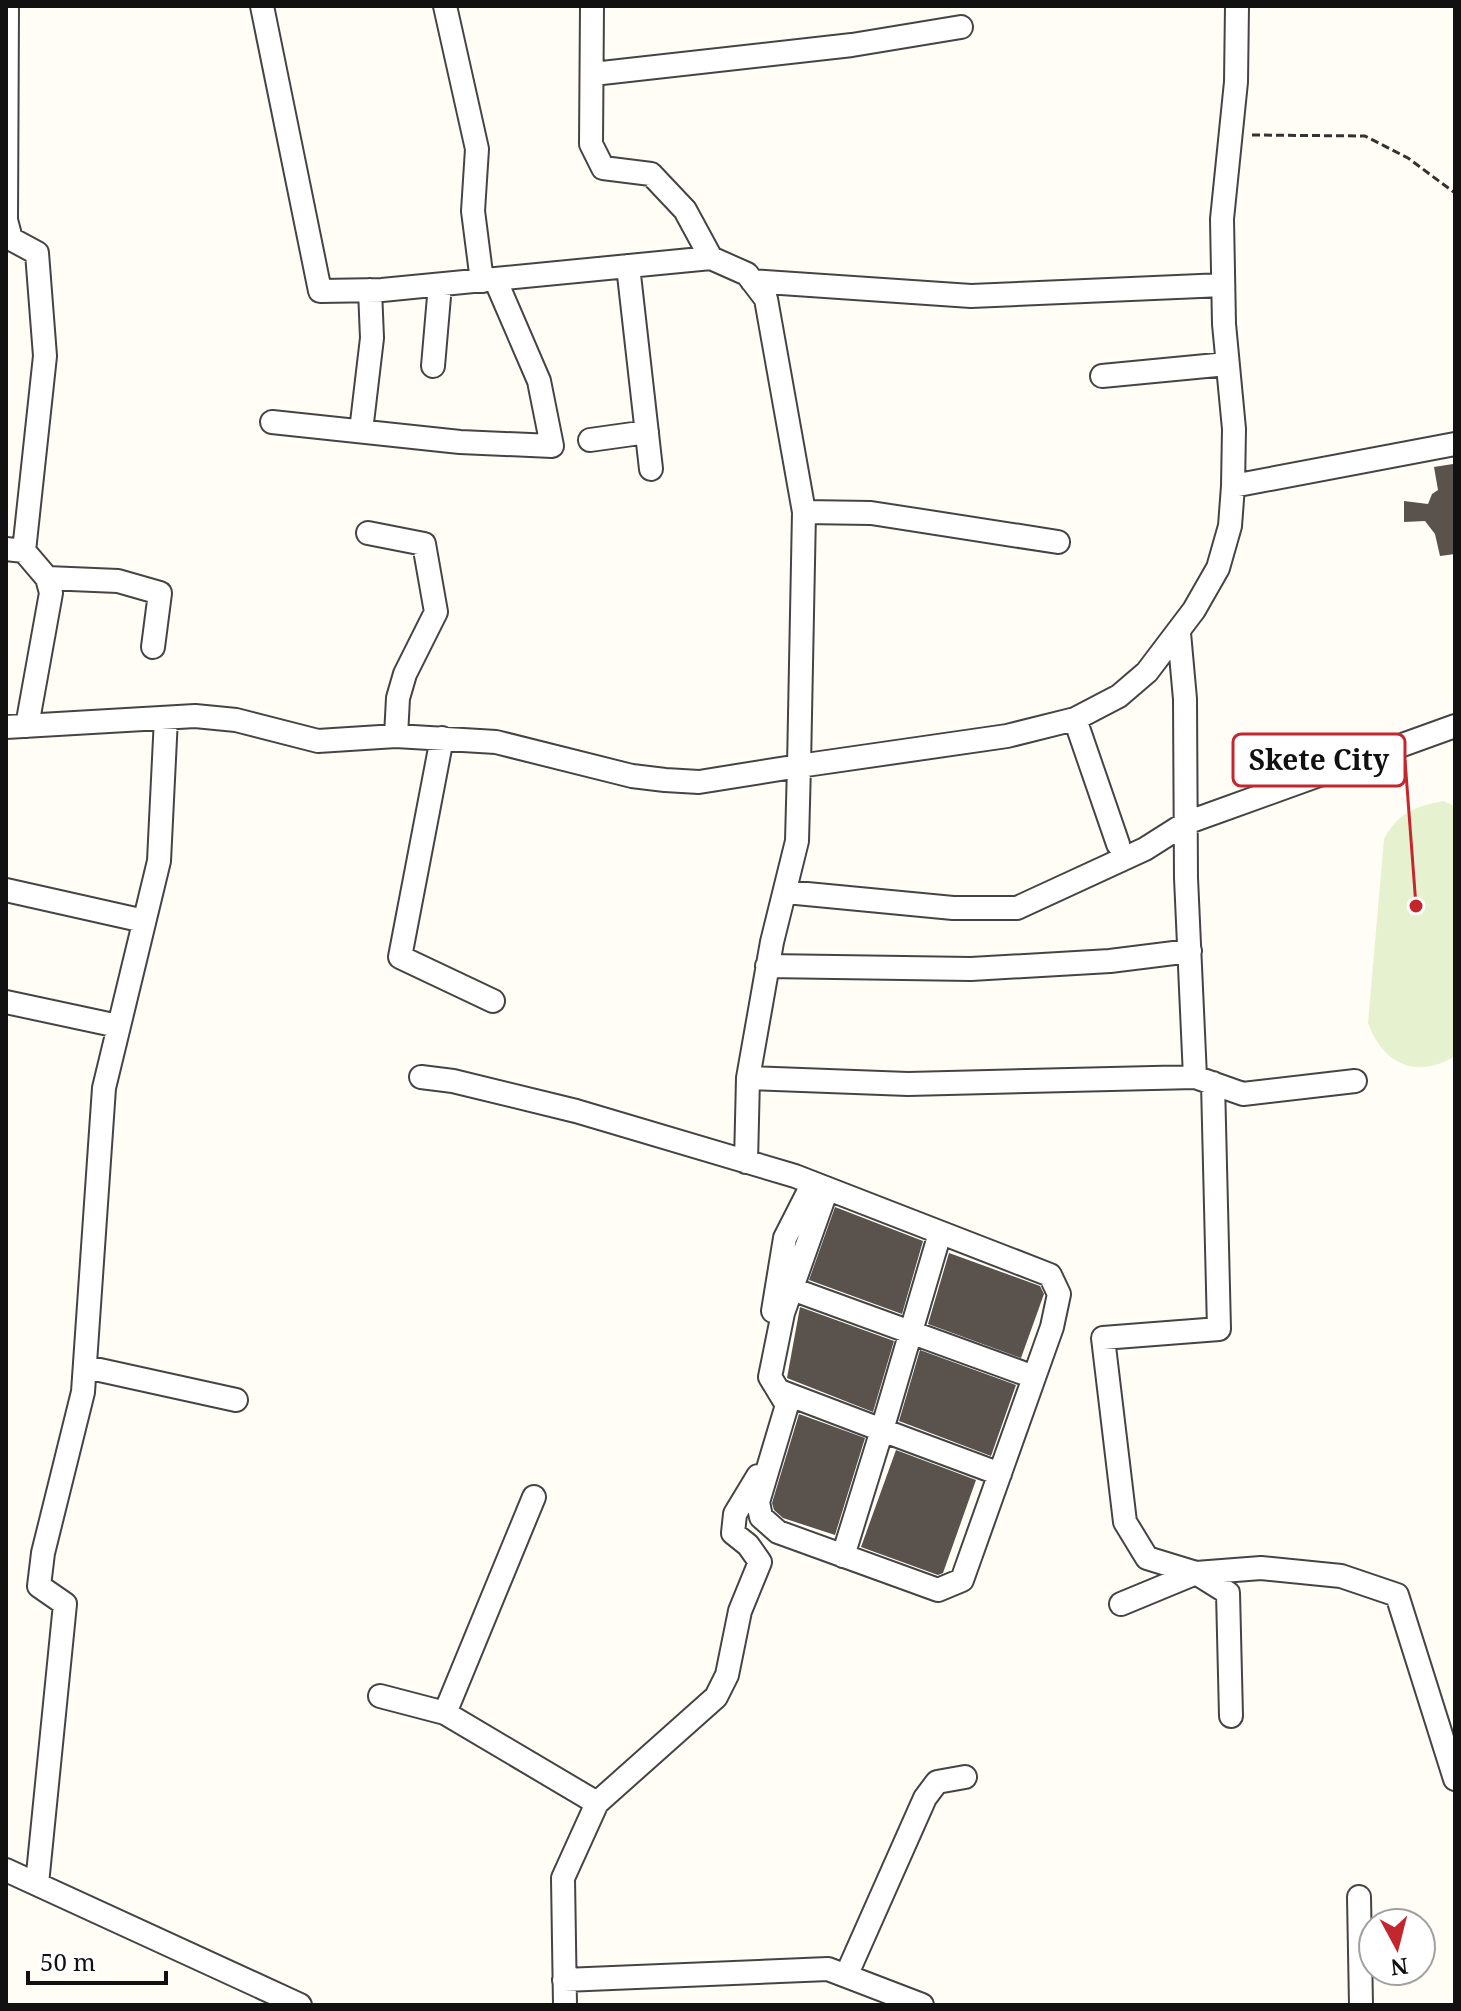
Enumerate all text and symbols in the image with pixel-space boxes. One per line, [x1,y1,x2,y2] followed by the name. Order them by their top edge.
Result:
[1233,734,1405,786] callout: Skete City
[1249,740,1390,778] text: Skete City
[1357,1907,1437,1987] north arrow
[28,1935,166,1985] scale bar
[40,1945,96,1978] text: 50 m
[1389,1952,1410,1984] text: N

